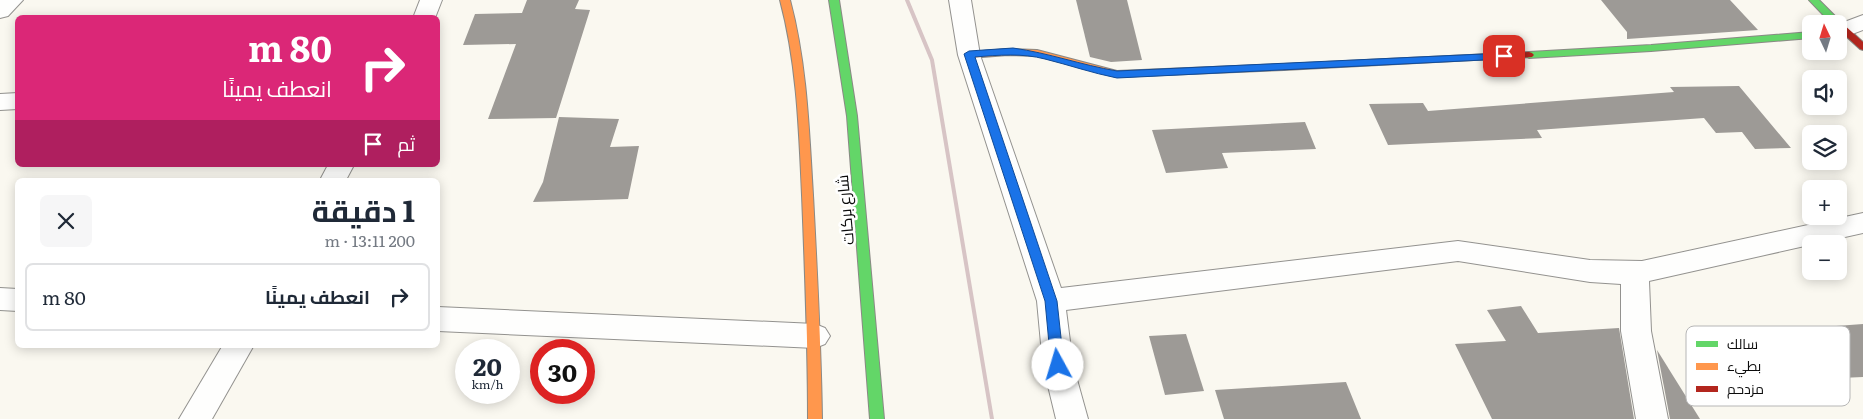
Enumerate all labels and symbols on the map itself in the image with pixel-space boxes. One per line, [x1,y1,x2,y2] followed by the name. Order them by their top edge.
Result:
[1802,15,1848,60] north arrow
[1483,35,1525,77] pin
[829,174,860,246] street label: شارع بركات
[1686,326,1850,406] legend
[1727,333,1758,353] text: سالك
[1031,338,1083,390] position arrow
[530,339,595,404] speed limit sign: 30
[1727,355,1761,378] text: بطيء
[1727,378,1764,399] text: مزدحم

